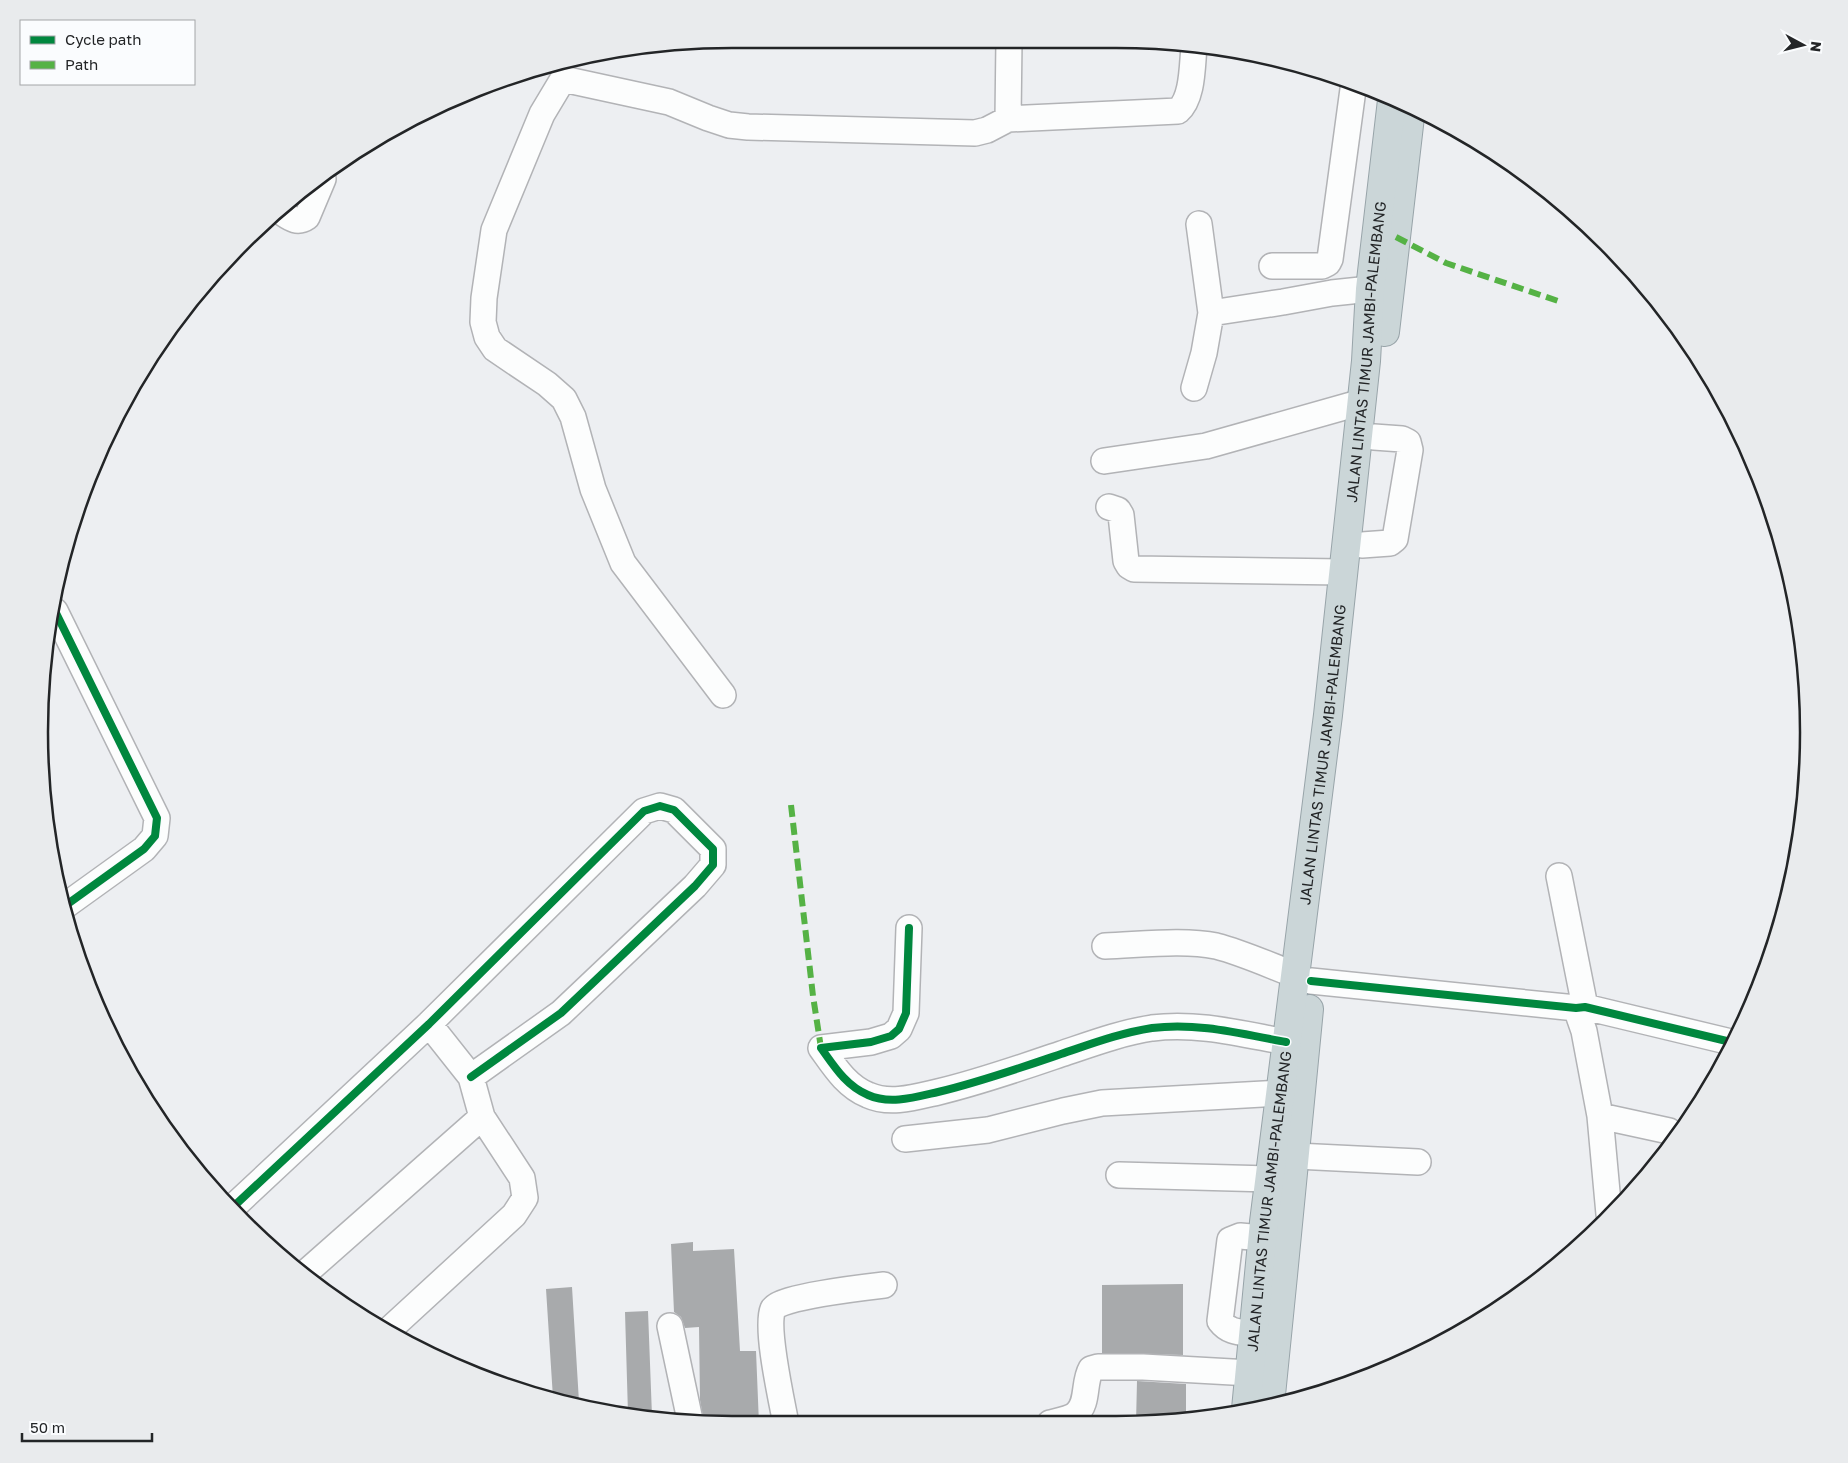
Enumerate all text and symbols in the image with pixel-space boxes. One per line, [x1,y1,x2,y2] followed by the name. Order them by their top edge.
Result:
[20,20,195,85] legend
[1778,20,1828,70] north arrow
[65,30,141,48] text: Cycle path
[1807,40,1825,53] text: N
[65,55,98,73] text: Path
[1342,200,1389,503] street label: JALAN LINTAS TIMUR JAMBI-PALEMBANG
[1295,603,1349,906] street label: JALAN LINTAS TIMUR JAMBI-PALEMBANG
[1243,1050,1295,1352] street label: JALAN LINTAS TIMUR JAMBI-PALEMBANG
[22,1410,152,1442] scale bar
[30,1418,65,1436] text: 50 m

